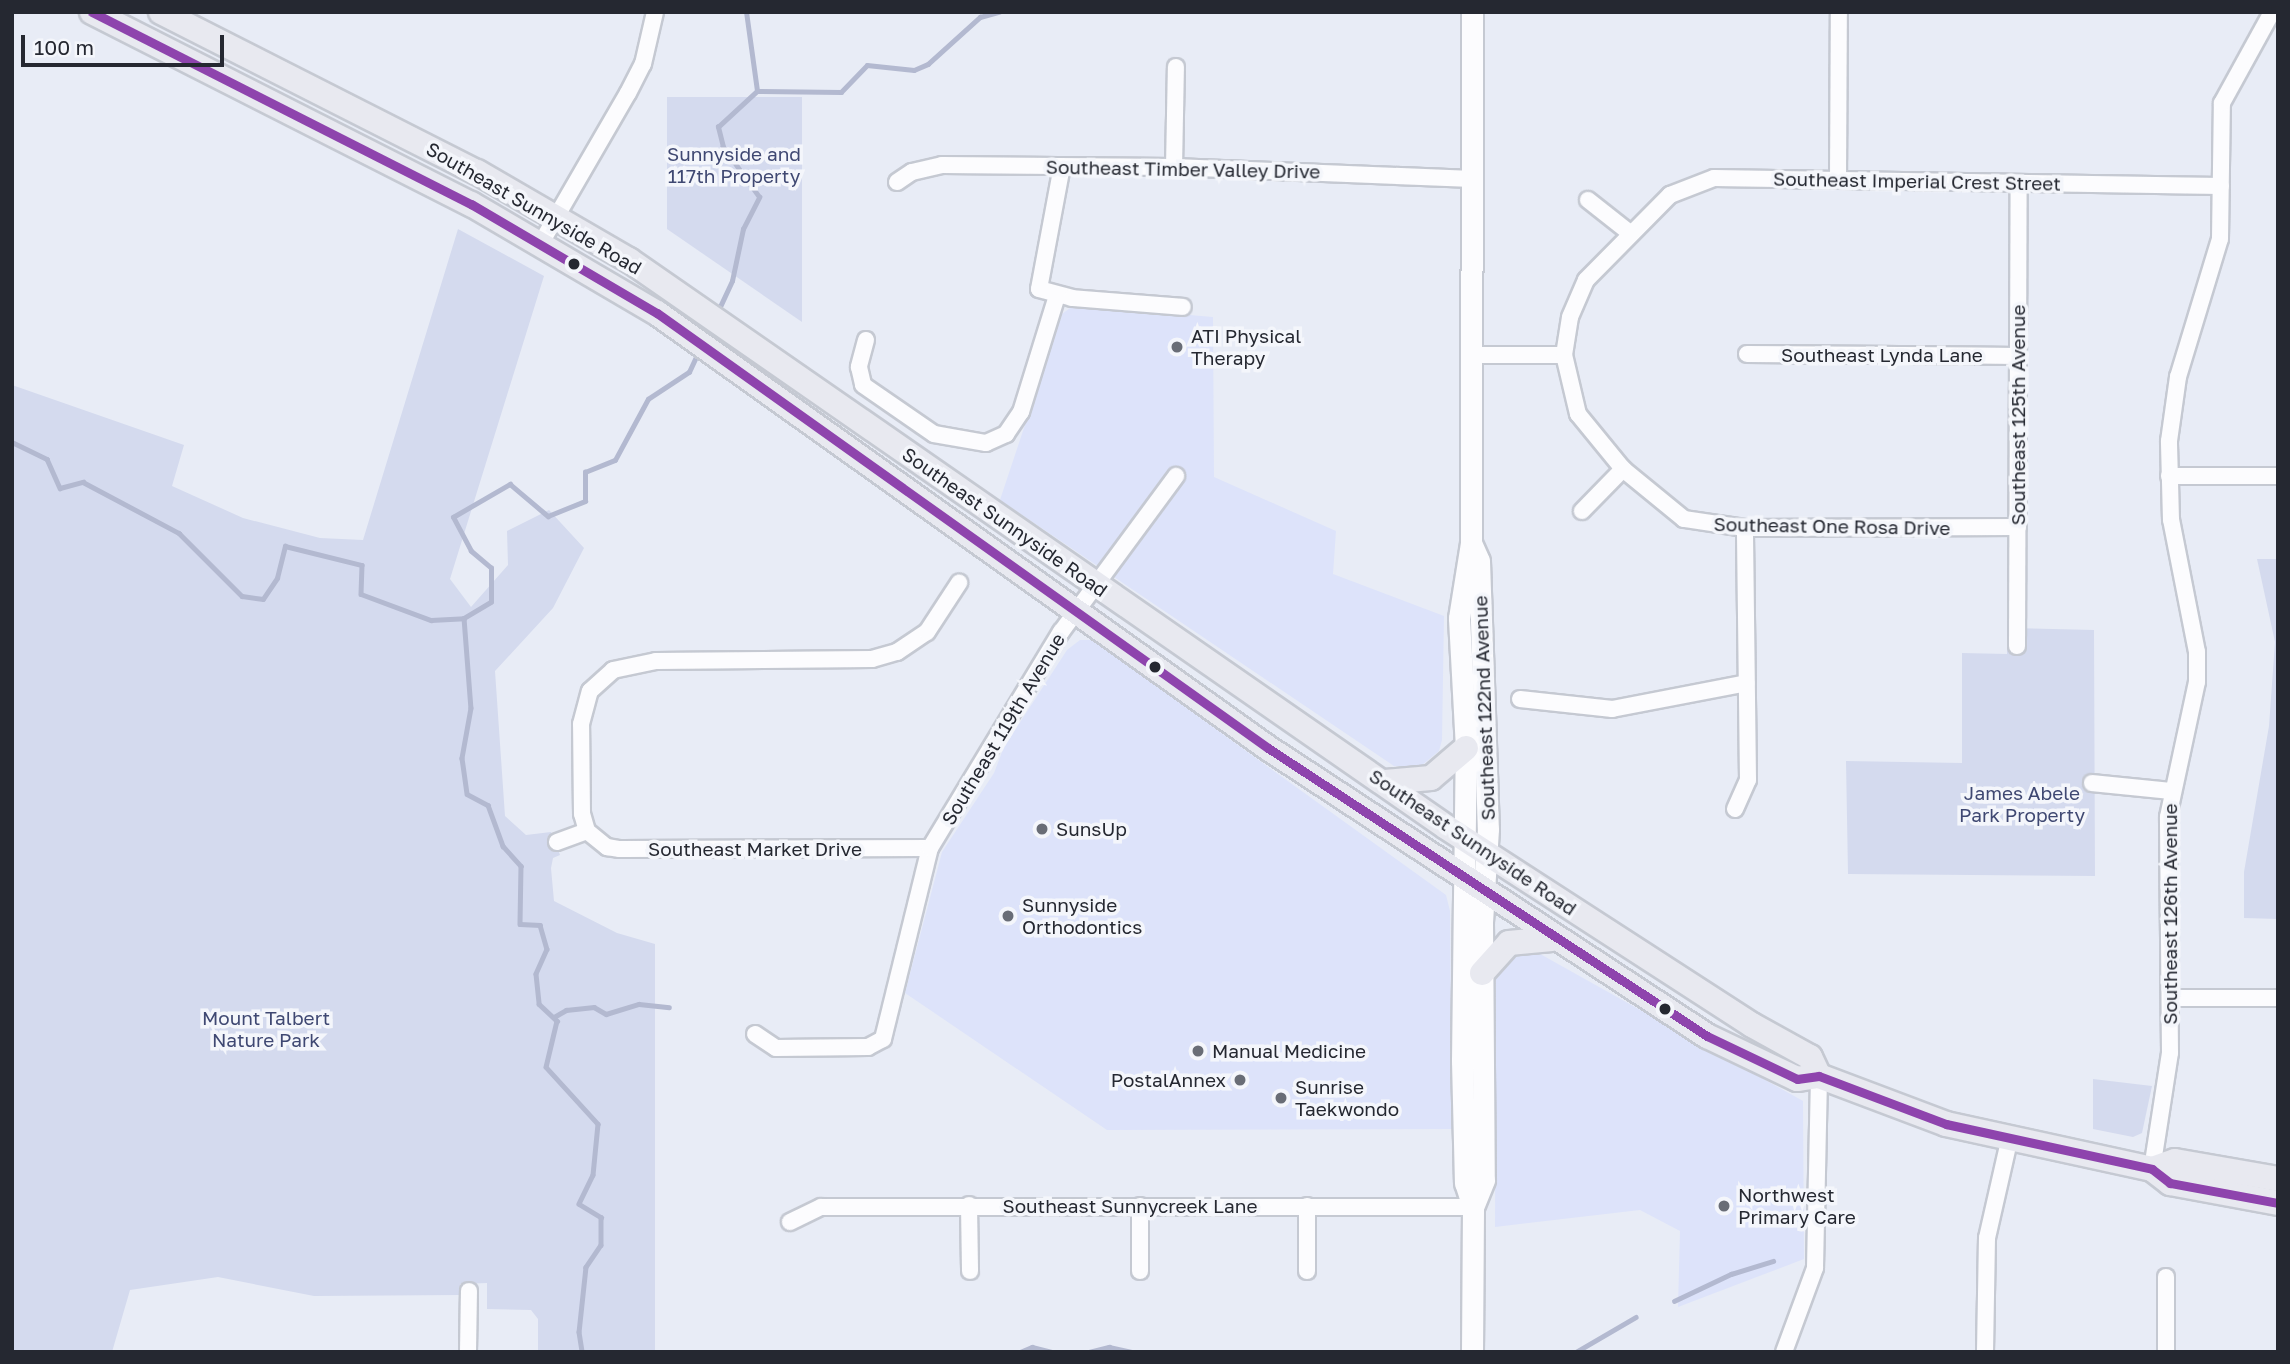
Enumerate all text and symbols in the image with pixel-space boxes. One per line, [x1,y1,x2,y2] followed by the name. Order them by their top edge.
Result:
[24,21,228,65] scale bar
[34,34,94,60] text: 100 m
[422,137,646,279] street label: Southeast Sunnyside Road
[667,143,801,187] park label: Sunnyside and 117th Property
[1046,155,1320,183] street label: Southeast Timber Valley Drive
[1773,167,2061,195] street label: Southeast Imperial Crest Street
[567,257,581,271] unlabelled marker
[2007,305,2029,525] street label: Southeast 125th Avenue
[1191,325,1301,369] place label: ATI Physical Therapy
[1169,339,1185,355] marker: ATI Physical Therapy
[1781,344,1983,366] street label: Southeast Lynda Lane
[898,442,1112,602] street label: Southeast Sunnyside Road
[1713,513,1951,539] street label: Southeast One Rosa Drive
[1469,595,1499,821] street label: Southeast 122nd Avenue
[937,629,1069,829] street label: Southeast 119th Avenue
[1148,660,1162,674] unlabelled marker
[1365,764,1581,920] street label: Southeast Sunnyside Road
[1959,782,2085,826] park label: James Abele Park Property
[2159,803,2181,1025] street label: Southeast 126th Avenue
[1056,818,1127,840] place label: SunsUp
[1034,821,1050,837] marker: SunsUp
[648,838,862,860] street label: Southeast Market Drive
[1022,894,1142,938] place label: Sunnyside Orthodontics
[1000,908,1016,924] marker: Sunnyside Orthodontics
[1658,1002,1672,1016] unlabelled marker
[202,1007,330,1051] park label: Mount Talbert Nature Park
[1212,1040,1366,1062] place label: Manual Medicine
[1190,1043,1206,1059] marker: Manual Medicine
[1111,1069,1226,1091] place label: PostalAnnex
[1232,1072,1248,1088] marker: PostalAnnex
[1295,1076,1399,1120] place label: Sunrise Taekwondo
[1273,1090,1289,1106] marker: Sunrise Taekwondo
[1738,1184,1856,1228] place label: Northwest Primary Care
[1003,1195,1257,1217] street label: Southeast Sunnycreek Lane
[1716,1198,1732,1214] marker: Northwest Primary Care

